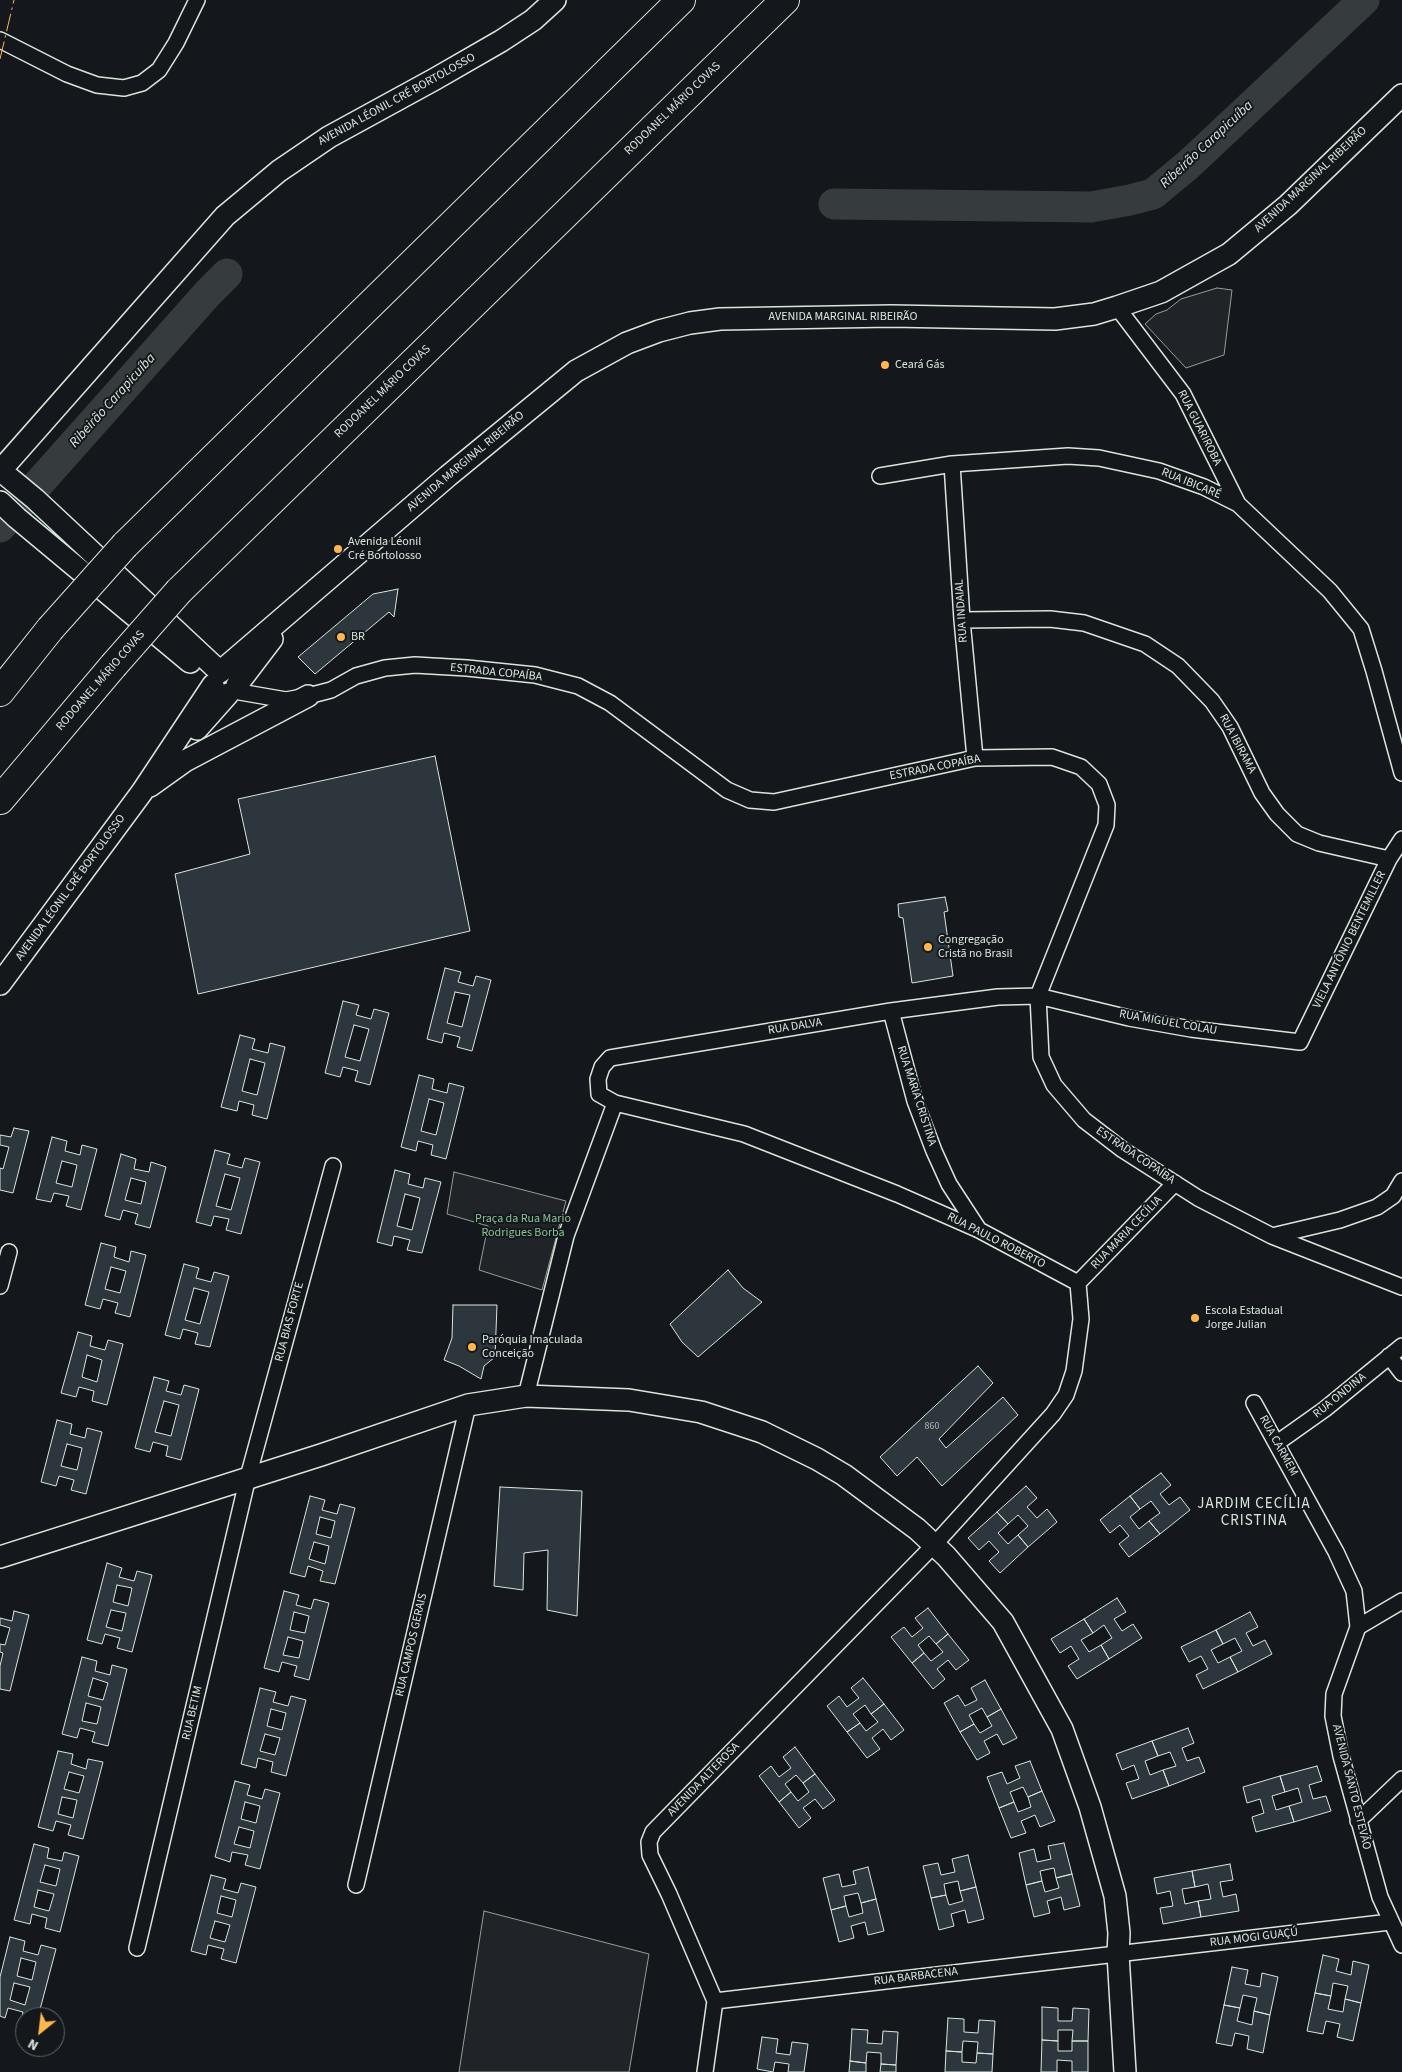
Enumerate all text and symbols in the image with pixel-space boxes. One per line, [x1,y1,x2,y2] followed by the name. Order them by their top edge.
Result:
[316,51,478,149] street label: AVENIDA LÉONIL CRÉ BORTOLOSSO
[622,59,724,159] street label: RODOANEL MÁRIO COVAS
[1157,98,1257,192] water label: Ribeirão Carapicuíba
[1252,124,1370,236] street label: AVENIDA MARGINAL RIBEIRÃO
[769,310,917,324] street label: AVENIDA MARGINAL RIBEIRÃO
[332,342,434,442] street label: RODOANEL MÁRIO COVAS
[66,351,160,451] water label: Ribeirão Carapicuíba
[895,358,944,372] place label: Ceará Gás
[879,359,891,371] marker: Ceará Gás
[1174,388,1224,468] street label: RUA GUARIROBA
[404,409,528,515] street label: AVENIDA MARGINAL RIBEIRÃO
[1159,465,1223,503] street label: RUA IBICARÉ
[348,535,421,563] place label: Avenida Léonil Cré Bortolosso
[332,543,344,555] marker: Avenida Léonil Cré Bortolosso
[953,579,971,643] street label: RUA INDAIAL
[54,628,148,734] street label: RODOANEL MÁRIO COVAS
[351,630,365,644] place label: BR
[335,631,347,643] marker: BR
[449,661,543,685] street label: ESTRADA COPAÍBA
[1215,712,1259,776] street label: RUA IBIRAMA
[888,752,982,784] street label: ESTRADA COPAÍBA
[13,812,129,964] street label: AVENIDA LÉONIL CRÉ BORTOLOSSO
[1310,869,1390,1011] street label: VIELA ANTÔNIO BENTEMILLER
[938,933,1012,961] place label: Congregação Cristã no Brasil
[922,941,934,953] marker: Congregação Cristã no Brasil
[1118,1007,1218,1039] street label: RUA MIGUEL COLAU
[767,1016,823,1038] street label: RUA DALVA
[893,1044,939,1148] street label: RUA MARIA CRISTINA
[1093,1124,1177,1188] street label: ESTRADA COPAÍBA
[1088,1193,1166,1273] street label: RUA MARIA CECÍLIA
[944,1210,1048,1272] street label: RUA PAULO ROBERTO
[475,1212,571,1240] park label: Praça da Rua Mario Rodrigues Borba
[272,1281,308,1363] street label: RUA BIAS FORTE
[1205,1304,1283,1332] place label: Escola Estadual Jorge Julian
[1189,1312,1201,1324] marker: Escola Estadual Jorge Julian
[482,1333,582,1361] place label: Paróquia Imaculada Conceição
[466,1341,478,1353] marker: Paróquia Imaculada Conceição
[1311,1370,1369,1422] street label: RUA ONDINA
[1255,1413,1301,1479] street label: RUA CARMEM
[925,1421,939,1433] house number: 860
[1196,1496,1312,1531] district label: JARDIM CECÍLIA CRISTINA
[393,1592,431,1698] street label: RUA CAMPOS GERAIS
[180,1685,206,1741] street label: RUA BETIM
[1328,1723,1374,1851] street label: AVENIDA SANTO ESTEVÃO
[665,1740,743,1820] street label: AVENIDA ALTEROSA
[1209,1925,1299,1951] street label: RUA MOGI GUAÇÚ
[873,1965,959,1989] street label: RUA BARBACENA
[15,2007,65,2057] north arrow
[24,2033,42,2055] text: N

